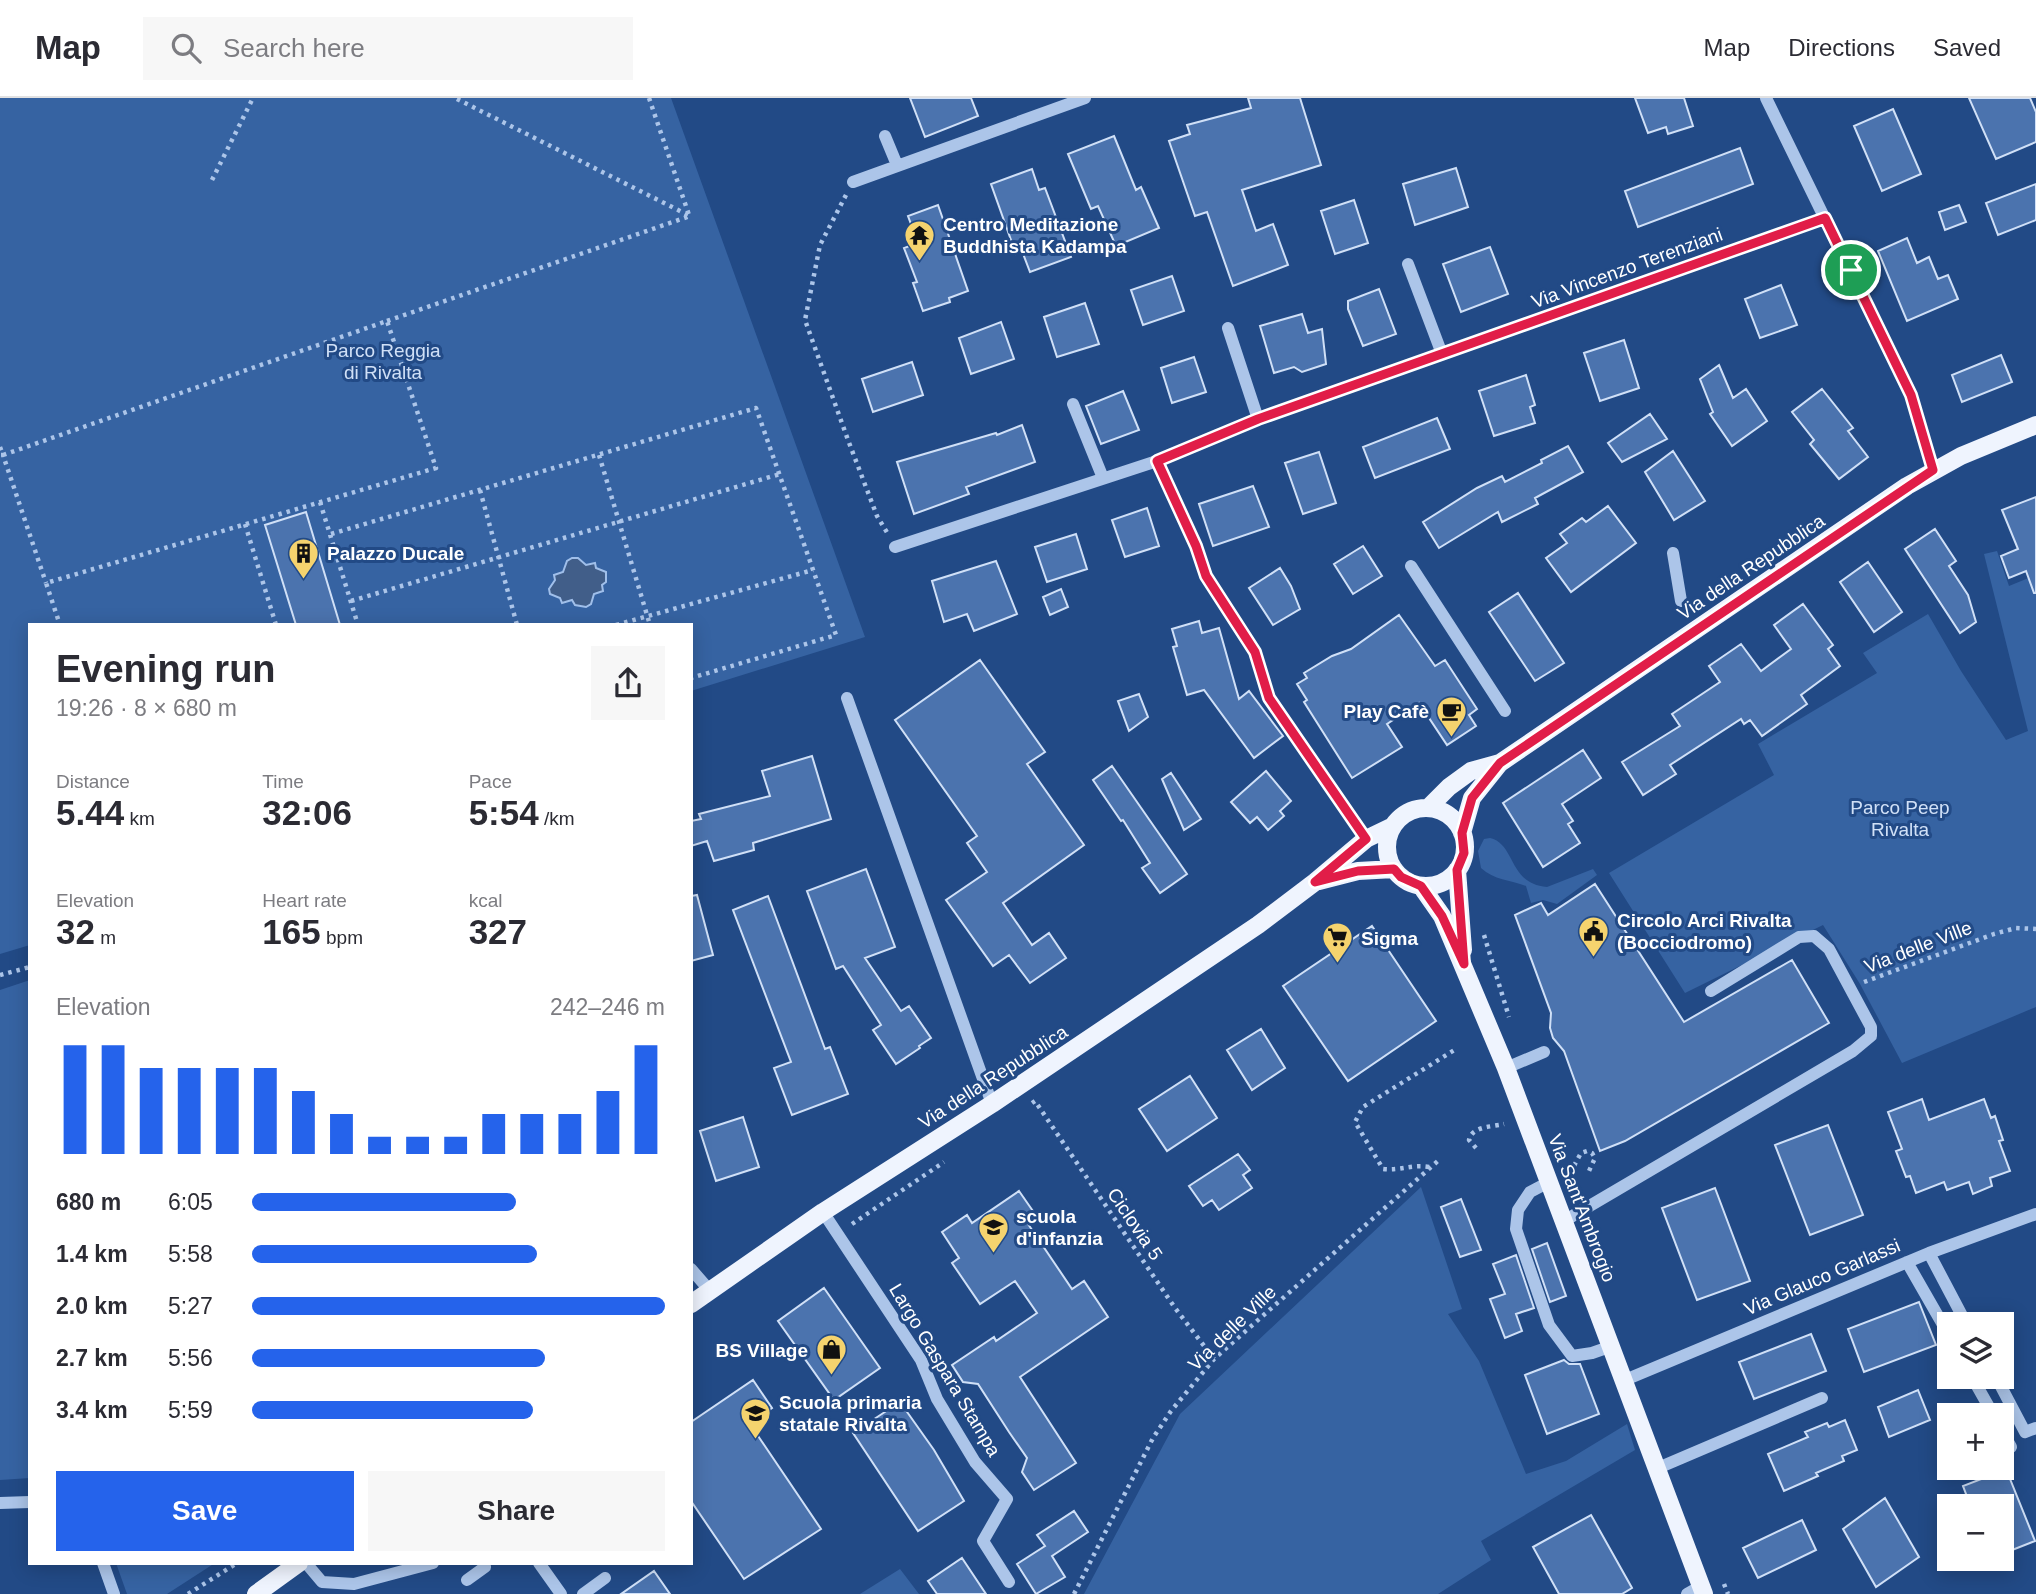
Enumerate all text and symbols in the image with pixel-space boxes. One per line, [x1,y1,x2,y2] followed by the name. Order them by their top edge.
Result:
[143,17,633,80] search box
[35,29,101,66] text: Map
[167,29,205,67] icon: search
[223,33,365,63] text: Search here
[1704,34,1750,61] text: Map
[1788,34,1895,61] text: Directions
[1933,34,2001,61] text: Saved
[943,214,1127,257] place label: Centro Meditazione Buddhista Kadampa
[903,218,937,262] temple icon: Centro Meditazione Buddhista Kadampa
[1529,224,1725,312] street label: Via Vincenzo Terenziani
[1821,240,1881,300] pin
[1832,251,1870,289] icon: arrive
[325,340,441,383] park label: Parco Reggia di Rivalta
[1673,510,1829,624] street label: Via della Repubblica
[287,536,321,580] building icon: Palazzo Ducale
[327,543,464,564] place label: Palazzo Ducale
[591,646,665,720] button: share
[56,648,276,690] text: Evening run
[1435,694,1469,738] cafe icon: Play Cafè
[56,695,237,721] text: 19:26 · 8 × 680 m
[1343,701,1429,722] place label: Play Cafè
[56,771,130,792] text: Distance
[262,771,304,792] text: Time
[469,771,512,792] text: Pace
[56,793,124,832] text: 5.44
[262,793,352,832] text: 32:06
[469,793,539,832] text: 5:54
[1850,797,1950,840] park label: Parco Peep Rivalta
[124,808,155,829] text: km
[539,808,575,829] text: /km
[56,890,134,911] text: Elevation
[262,890,347,911] text: Heart rate
[469,890,502,911] text: kcal
[1617,910,1792,953] place label: Circolo Arci Rivalta (Bocciodromo)
[56,912,95,951] text: 32
[262,912,321,951] text: 165
[469,912,527,951] text: 327
[1577,914,1611,958] public building icon: Circolo Arci Rivalta (Bocciodromo)
[1861,917,1975,977] street label: Via delle Ville
[1321,921,1355,965] supermarket icon: Sigma
[95,927,116,948] text: m
[321,927,363,948] text: bpm
[1361,928,1418,949] place label: Sigma
[56,994,151,1020] text: Elevation
[550,994,665,1020] text: 242–246 m
[915,1021,1072,1133] street label: Via della Repubblica
[1544,1131,1620,1285] street label: Via Sant'Ambrogio
[1103,1184,1167,1264] street label: Ciclovia 5
[56,1189,121,1215] text: 680 m
[168,1189,213,1215] text: 6:05
[1016,1206,1103,1249] place label: scuola d'infanzia
[976,1210,1010,1254] school or university icon: scuola d'infanzia
[1741,1235,1903,1319] street label: Via Glauco Garlassi
[56,1241,128,1267] text: 1.4 km
[168,1241,213,1267] text: 5:58
[885,1280,1005,1460] street label: Largo Gaspara Stampa
[1184,1281,1280,1375] street label: Via delle Ville
[56,1293,128,1319] text: 2.0 km
[168,1293,213,1319] text: 5:27
[1937,1312,2014,1571] map controls
[1937,1312,2014,1389] button: layers
[814,1333,848,1377] shop icon: BS Village
[715,1340,808,1361] place label: BS Village
[56,1345,128,1371] text: 2.7 km
[168,1345,213,1371] text: 5:56
[779,1392,922,1435] place label: Scuola primaria statale Rivalta
[739,1396,773,1440] school or university icon: Scuola primaria statale Rivalta
[56,1397,128,1423] text: 3.4 km
[168,1397,213,1423] text: 5:59
[1937,1403,2014,1480] button: +
[56,1471,354,1551] button: Save
[368,1471,665,1551] button: Share
[1937,1494,2014,1571] button: −

